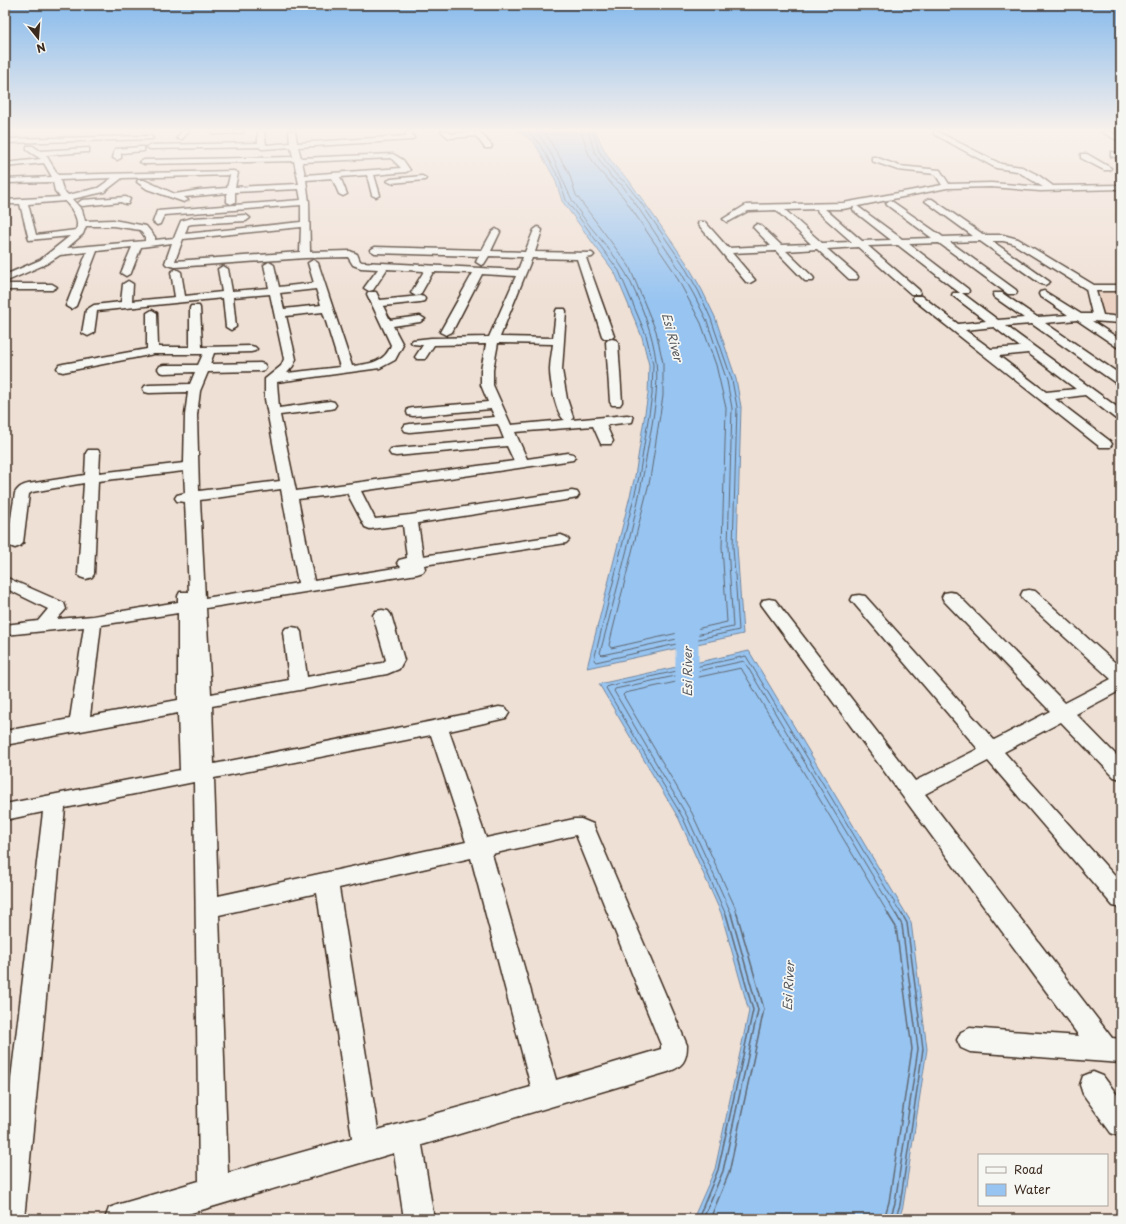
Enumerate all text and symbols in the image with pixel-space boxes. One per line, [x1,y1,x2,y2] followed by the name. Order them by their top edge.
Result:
[18,18,58,58] north arrow
[34,39,48,58] text: N
[658,311,689,365] water label: Esi River
[678,646,696,697] water label: Esi River
[778,959,798,1011] water label: Esi River
[978,1154,1108,1206] legend
[1014,1160,1043,1178] text: Road
[1014,1180,1051,1198] text: Water

